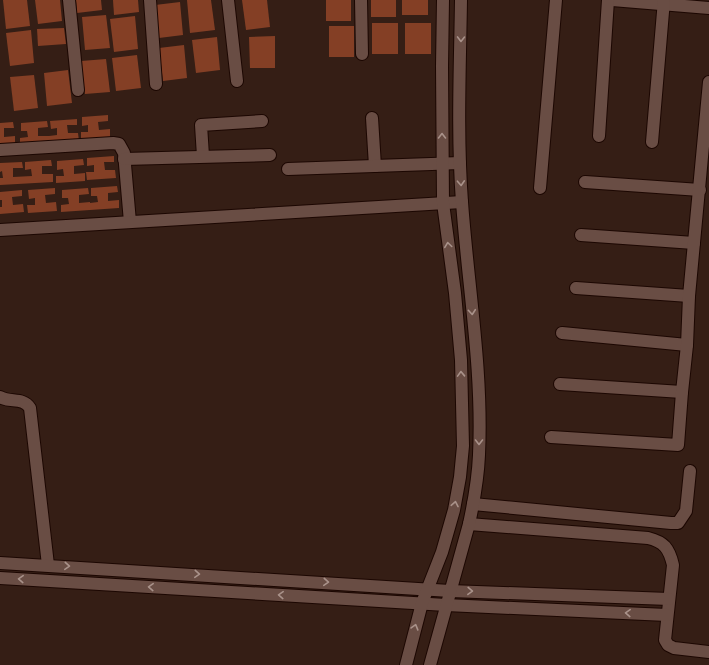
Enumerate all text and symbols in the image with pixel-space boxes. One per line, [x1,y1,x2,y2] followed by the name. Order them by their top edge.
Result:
[457,36,465,42] one-way arrow
[438,133,446,139] one-way arrow
[457,180,465,186] one-way arrow
[444,242,453,248] one-way arrow
[468,309,477,315] one-way arrow
[457,371,465,377] one-way arrow
[475,439,483,445] one-way arrow
[451,501,459,507] one-way arrow
[64,562,70,571] one-way arrow
[194,570,200,579] one-way arrow
[18,575,24,584] one-way arrow
[323,578,329,587] one-way arrow
[148,583,154,591] one-way arrow
[467,587,473,596] one-way arrow
[278,590,284,599] one-way arrow
[625,609,631,617] one-way arrow
[410,624,419,631] one-way arrow

